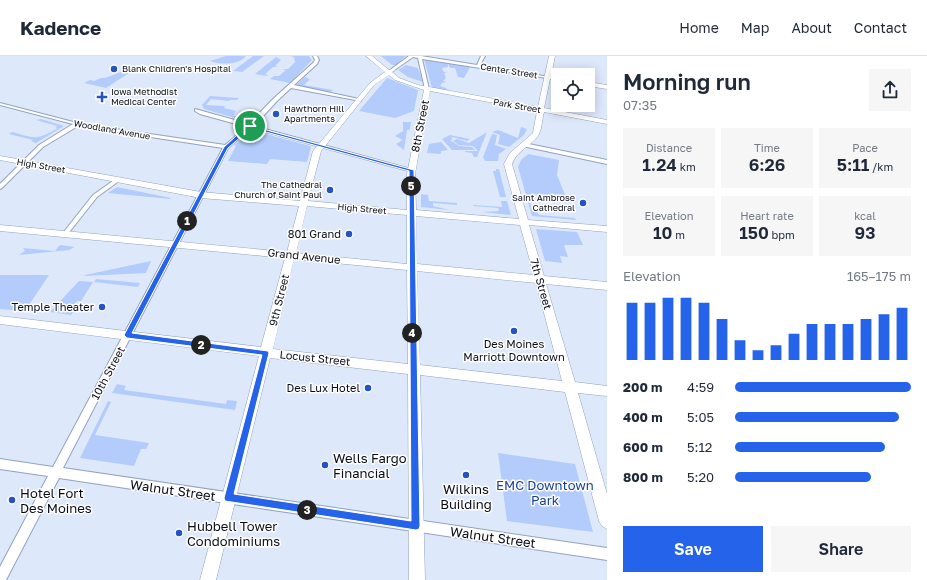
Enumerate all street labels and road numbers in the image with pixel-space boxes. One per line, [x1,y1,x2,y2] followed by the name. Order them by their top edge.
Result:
[480,61,539,81] street label: Center Street
[492,96,542,115] street label: Park Street
[408,99,431,153] street label: 8th Street
[73,117,151,142] street label: Woodland Avenue
[16,156,67,175] street label: High Street
[337,201,387,216] street label: High Street
[267,245,341,266] street label: Grand Avenue
[528,257,555,311] street label: 7th Street
[266,273,291,327] street label: 9th Street
[88,344,127,402] street label: 10th Street
[279,347,351,368] street label: Locust Street
[129,476,217,504] street label: Walnut Street
[449,523,537,551] street label: Walnut Street

